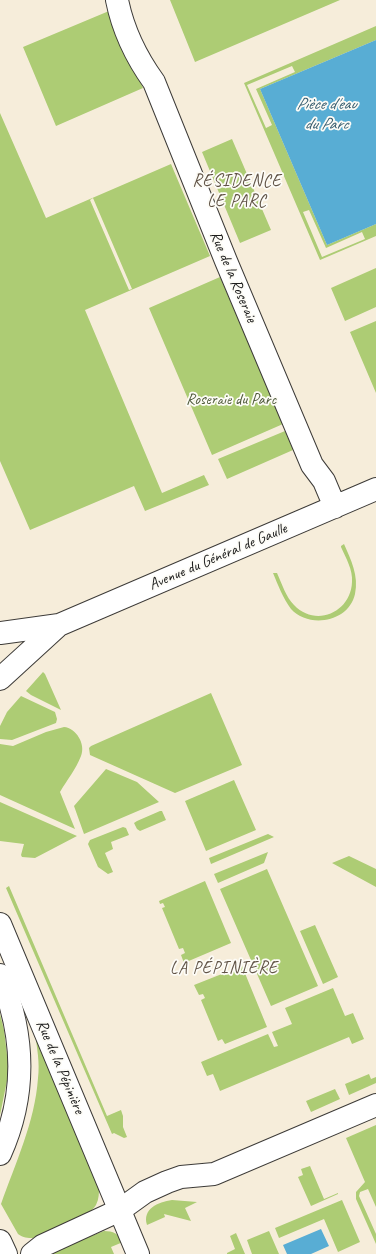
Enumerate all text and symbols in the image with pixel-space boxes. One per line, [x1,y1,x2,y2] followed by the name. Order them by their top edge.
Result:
[296,95,356,135] water label: Pièce d'eau du Parc
[193,172,281,212] district label: RÉSIDENCE LE PARC
[205,228,261,326] street label: Rue de la Roseraie
[186,390,276,410] park label: Roseraie du Parc
[146,519,290,595] street label: Avenue du Général de Gaulle
[170,959,278,979] district label: LA PÉPINIÈRE
[32,1017,88,1117] street label: Rue de la Pépinière

